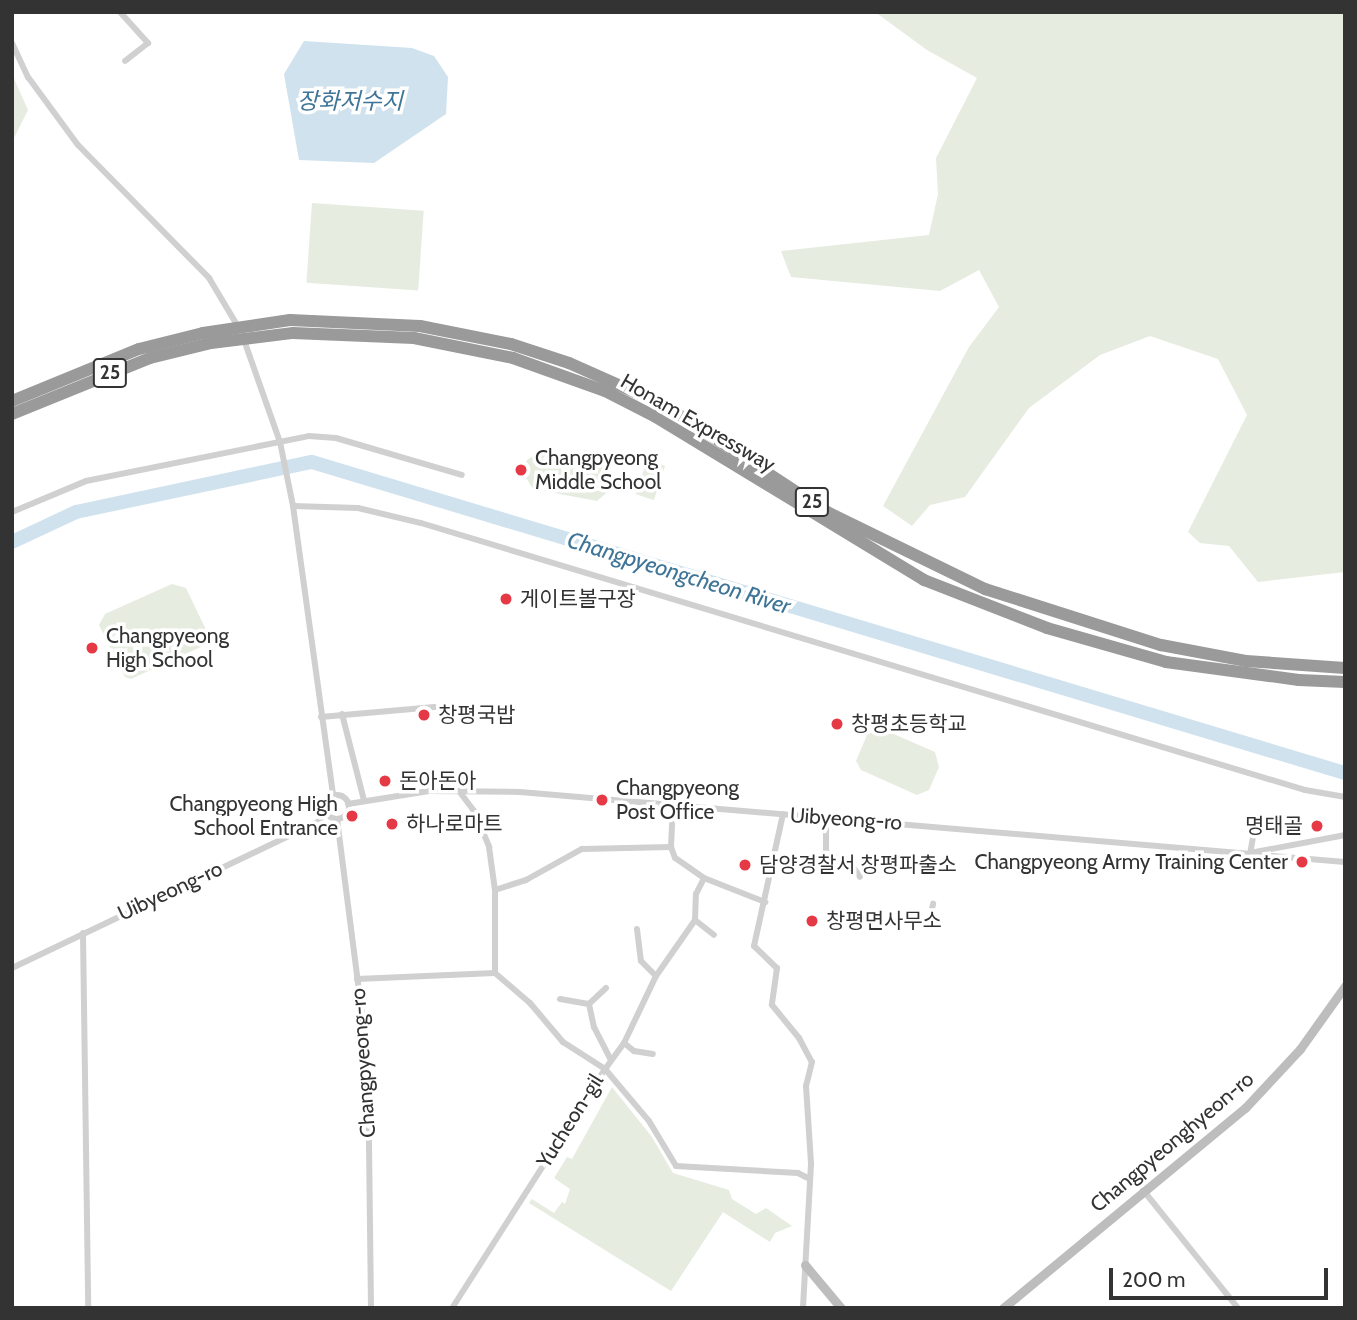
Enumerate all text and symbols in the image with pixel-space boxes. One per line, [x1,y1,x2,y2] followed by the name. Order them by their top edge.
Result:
[297,87,403,115] water label: 장화저수지
[92,358,128,388] road number: 25
[616,369,780,477] street label: Honam Expressway
[535,445,661,495] place label: Changpyeong Middle School
[513,462,529,478] marker: Changpyeong Middle School
[794,486,830,517] road number: 25
[564,526,794,620] water label: Changpyeongcheon River
[520,586,636,612] place label: 게이트볼구장
[498,591,514,607] marker: 게이트볼구장
[106,623,229,673] place label: Changpyeong High School
[84,640,100,656] marker: Changpyeong High School
[438,702,515,728] place label: 창평국밥
[416,707,432,723] marker: 창평국밥
[851,711,967,737] place label: 창평초등학교
[829,716,845,732] marker: 창평초등학교
[399,768,476,794] place label: 돈아돈아
[377,773,393,789] marker: 돈아돈아
[616,775,739,825] place label: Changpyeong Post Office
[169,791,338,841] place label: Changpyeong High School Entrance
[594,792,610,808] marker: Changpyeong Post Office
[789,803,903,835] street label: Uibyeong-ro
[344,808,360,824] marker: Changpyeong High School Entrance
[406,811,503,837] place label: 하나로마트
[1245,813,1303,839] place label: 명태골
[384,816,400,832] marker: 하나로마트
[1309,818,1325,834] marker: 명태골
[974,849,1288,875] place label: Changpyeong Army Training Center
[759,852,957,878] place label: 담양경찰서 창평파출소
[1294,854,1310,870] marker: Changpyeong Army Training Center
[114,856,226,926] street label: Uibyeong-ro
[737,857,753,873] marker: 담양경찰서 창평파출소
[826,908,942,934] place label: 창평면사무소
[804,913,820,929] marker: 창평면사무소
[345,987,381,1139] street label: Changpyeong-ro
[1085,1066,1259,1218] street label: Changpyeonghyeon-ro
[531,1070,609,1172] street label: Yucheon-gil
[1112,1254,1331,1298] scale bar
[1122,1267,1185,1292] text: 200 m

